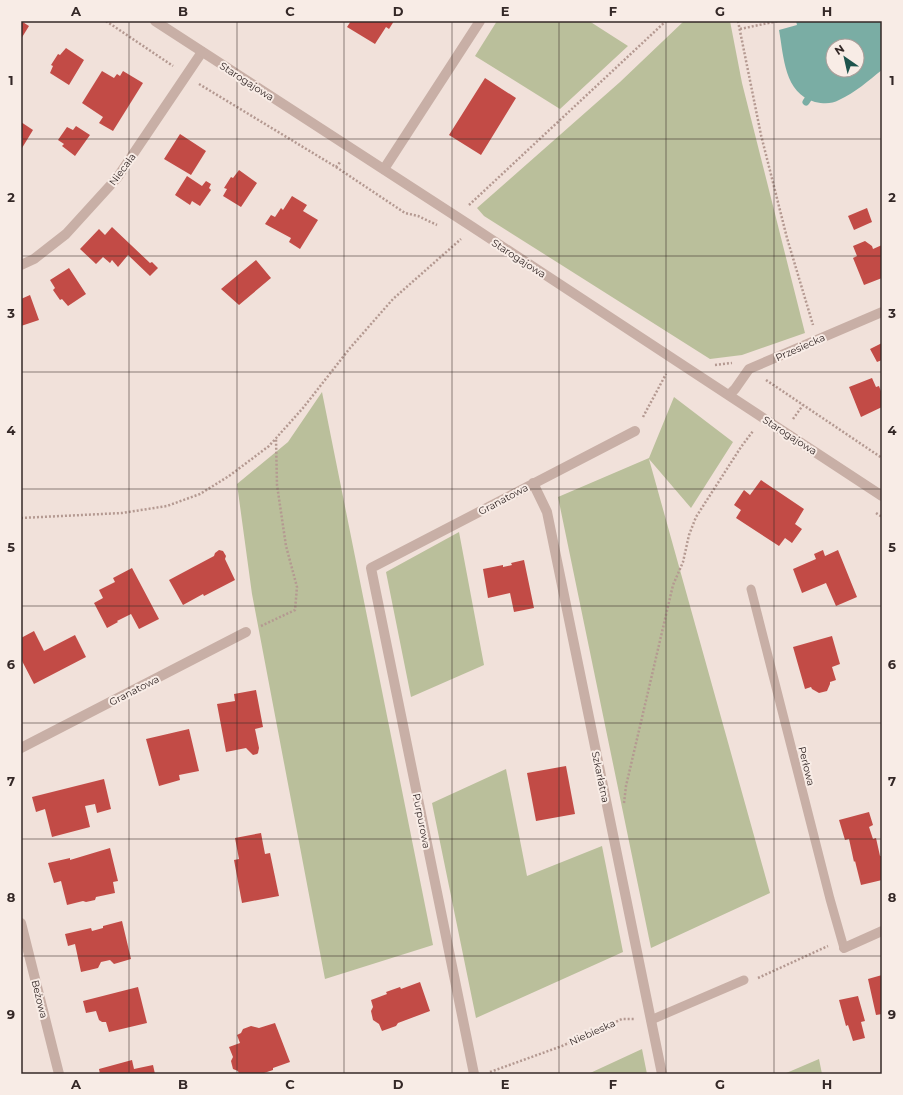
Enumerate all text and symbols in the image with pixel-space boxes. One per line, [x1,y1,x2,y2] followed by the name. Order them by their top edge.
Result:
[70,3,82,19] text: A
[178,3,188,19] text: B
[285,3,295,19] text: C
[393,3,404,19] text: D
[501,3,510,19] text: E
[609,3,617,19] text: F
[715,3,725,19] text: G
[822,3,832,19] text: H
[825,38,865,78] north arrow
[832,41,847,58] text: N
[217,59,276,104] street label: Starogajowa
[8,72,14,88] text: 1
[889,72,895,88] text: 1
[106,150,139,188] street label: Niecała
[7,189,15,205] text: 2
[888,189,896,205] text: 2
[489,236,548,281] street label: Starogajowa
[6,305,15,321] text: 3
[887,305,896,321] text: 3
[773,331,827,364] street label: Przesiecka
[760,413,819,458] street label: Starogajowa
[7,422,16,438] text: 4
[888,422,897,438] text: 4
[476,481,530,518] street label: Granatowa
[7,539,15,555] text: 5
[888,539,896,555] text: 5
[7,656,16,672] text: 6
[888,656,897,672] text: 6
[107,672,161,709] street label: Granatowa
[795,745,818,787] street label: Perłowa
[589,750,612,804] street label: Szkarłatna
[7,773,15,789] text: 7
[888,773,896,789] text: 7
[410,792,433,850] street label: Purpurowa
[7,889,16,905] text: 8
[888,889,897,905] text: 8
[28,979,51,1020] street label: Beżowa
[7,1006,15,1022] text: 9
[888,1006,896,1022] text: 9
[567,1017,617,1048] street label: Niebieska
[70,1076,82,1092] text: A
[178,1076,188,1092] text: B
[285,1076,295,1092] text: C
[393,1076,404,1092] text: D
[501,1076,510,1092] text: E
[609,1076,617,1092] text: F
[715,1076,725,1092] text: G
[822,1076,832,1092] text: H

